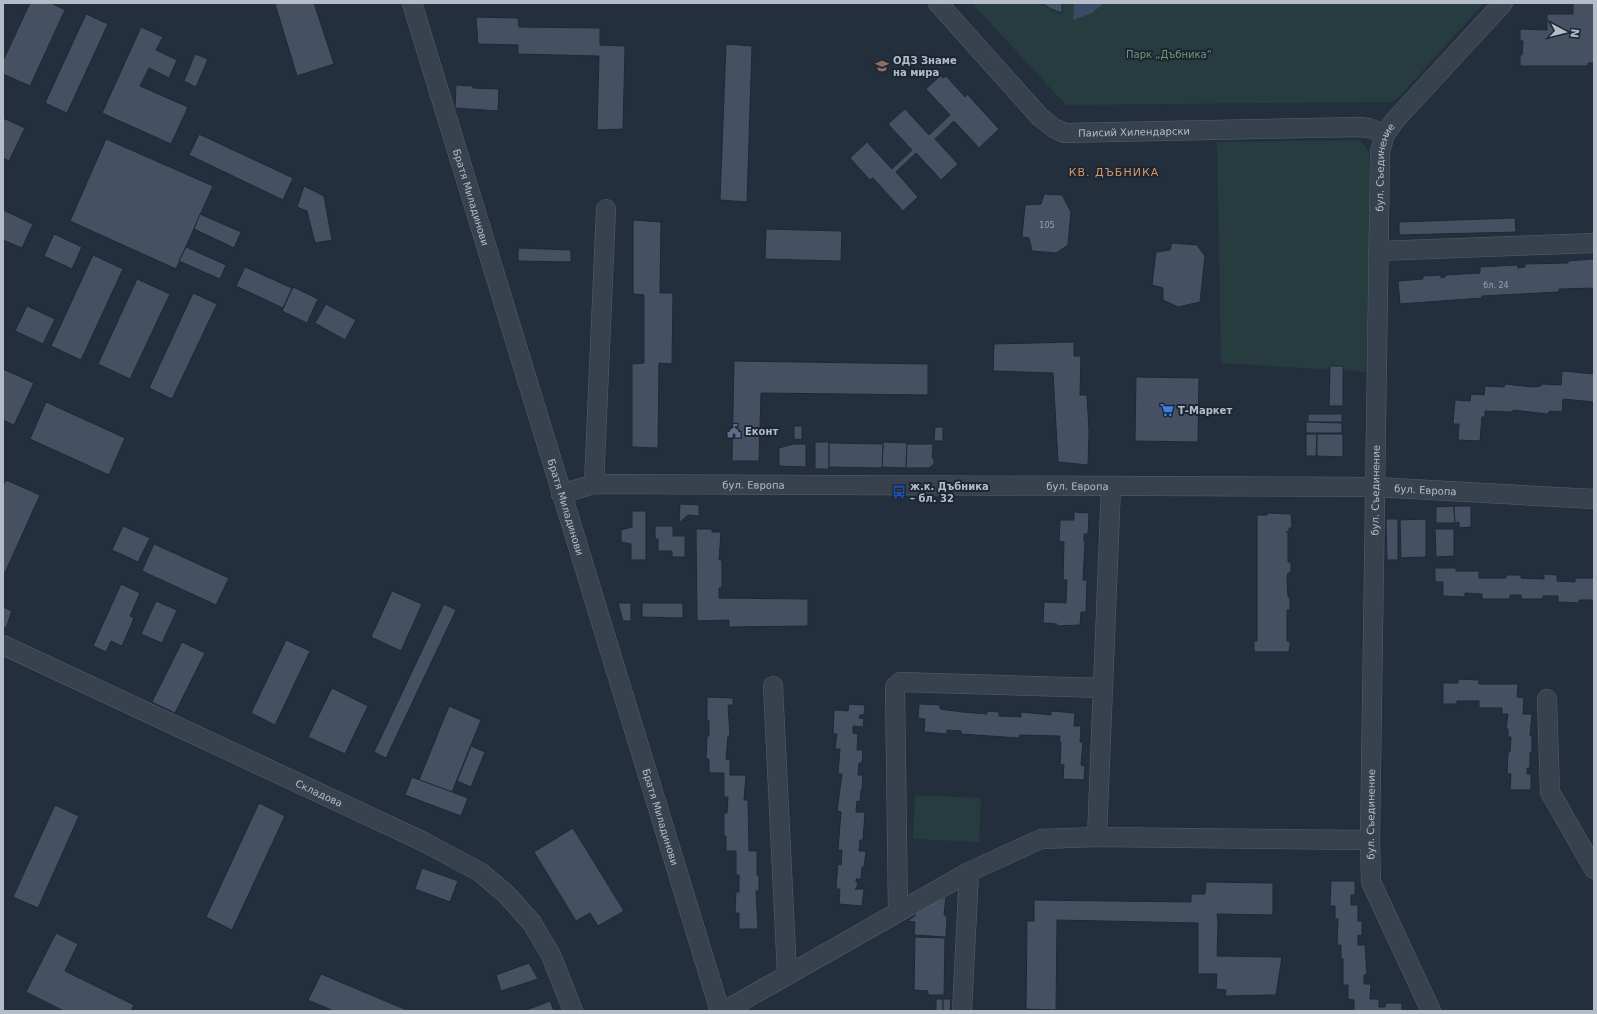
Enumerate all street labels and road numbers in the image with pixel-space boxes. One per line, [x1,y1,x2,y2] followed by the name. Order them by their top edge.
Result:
[1374,121,1397,212] street label: бул. Съединение
[1078,125,1190,139] street label: Паисий Хилендарски
[451,148,491,247] street label: Братя Миладинови
[1369,445,1382,536] street label: бул. Съединение
[546,457,585,557] street label: Братя Миладинови
[722,479,785,491] street label: бул. Европа
[1046,481,1109,492] street label: бул. Европа
[1394,483,1457,497] street label: бул. Европа
[640,767,680,867] street label: Братя Миладинови
[1365,769,1377,860] street label: бул. Съединение
[294,778,344,809] street label: Складова

